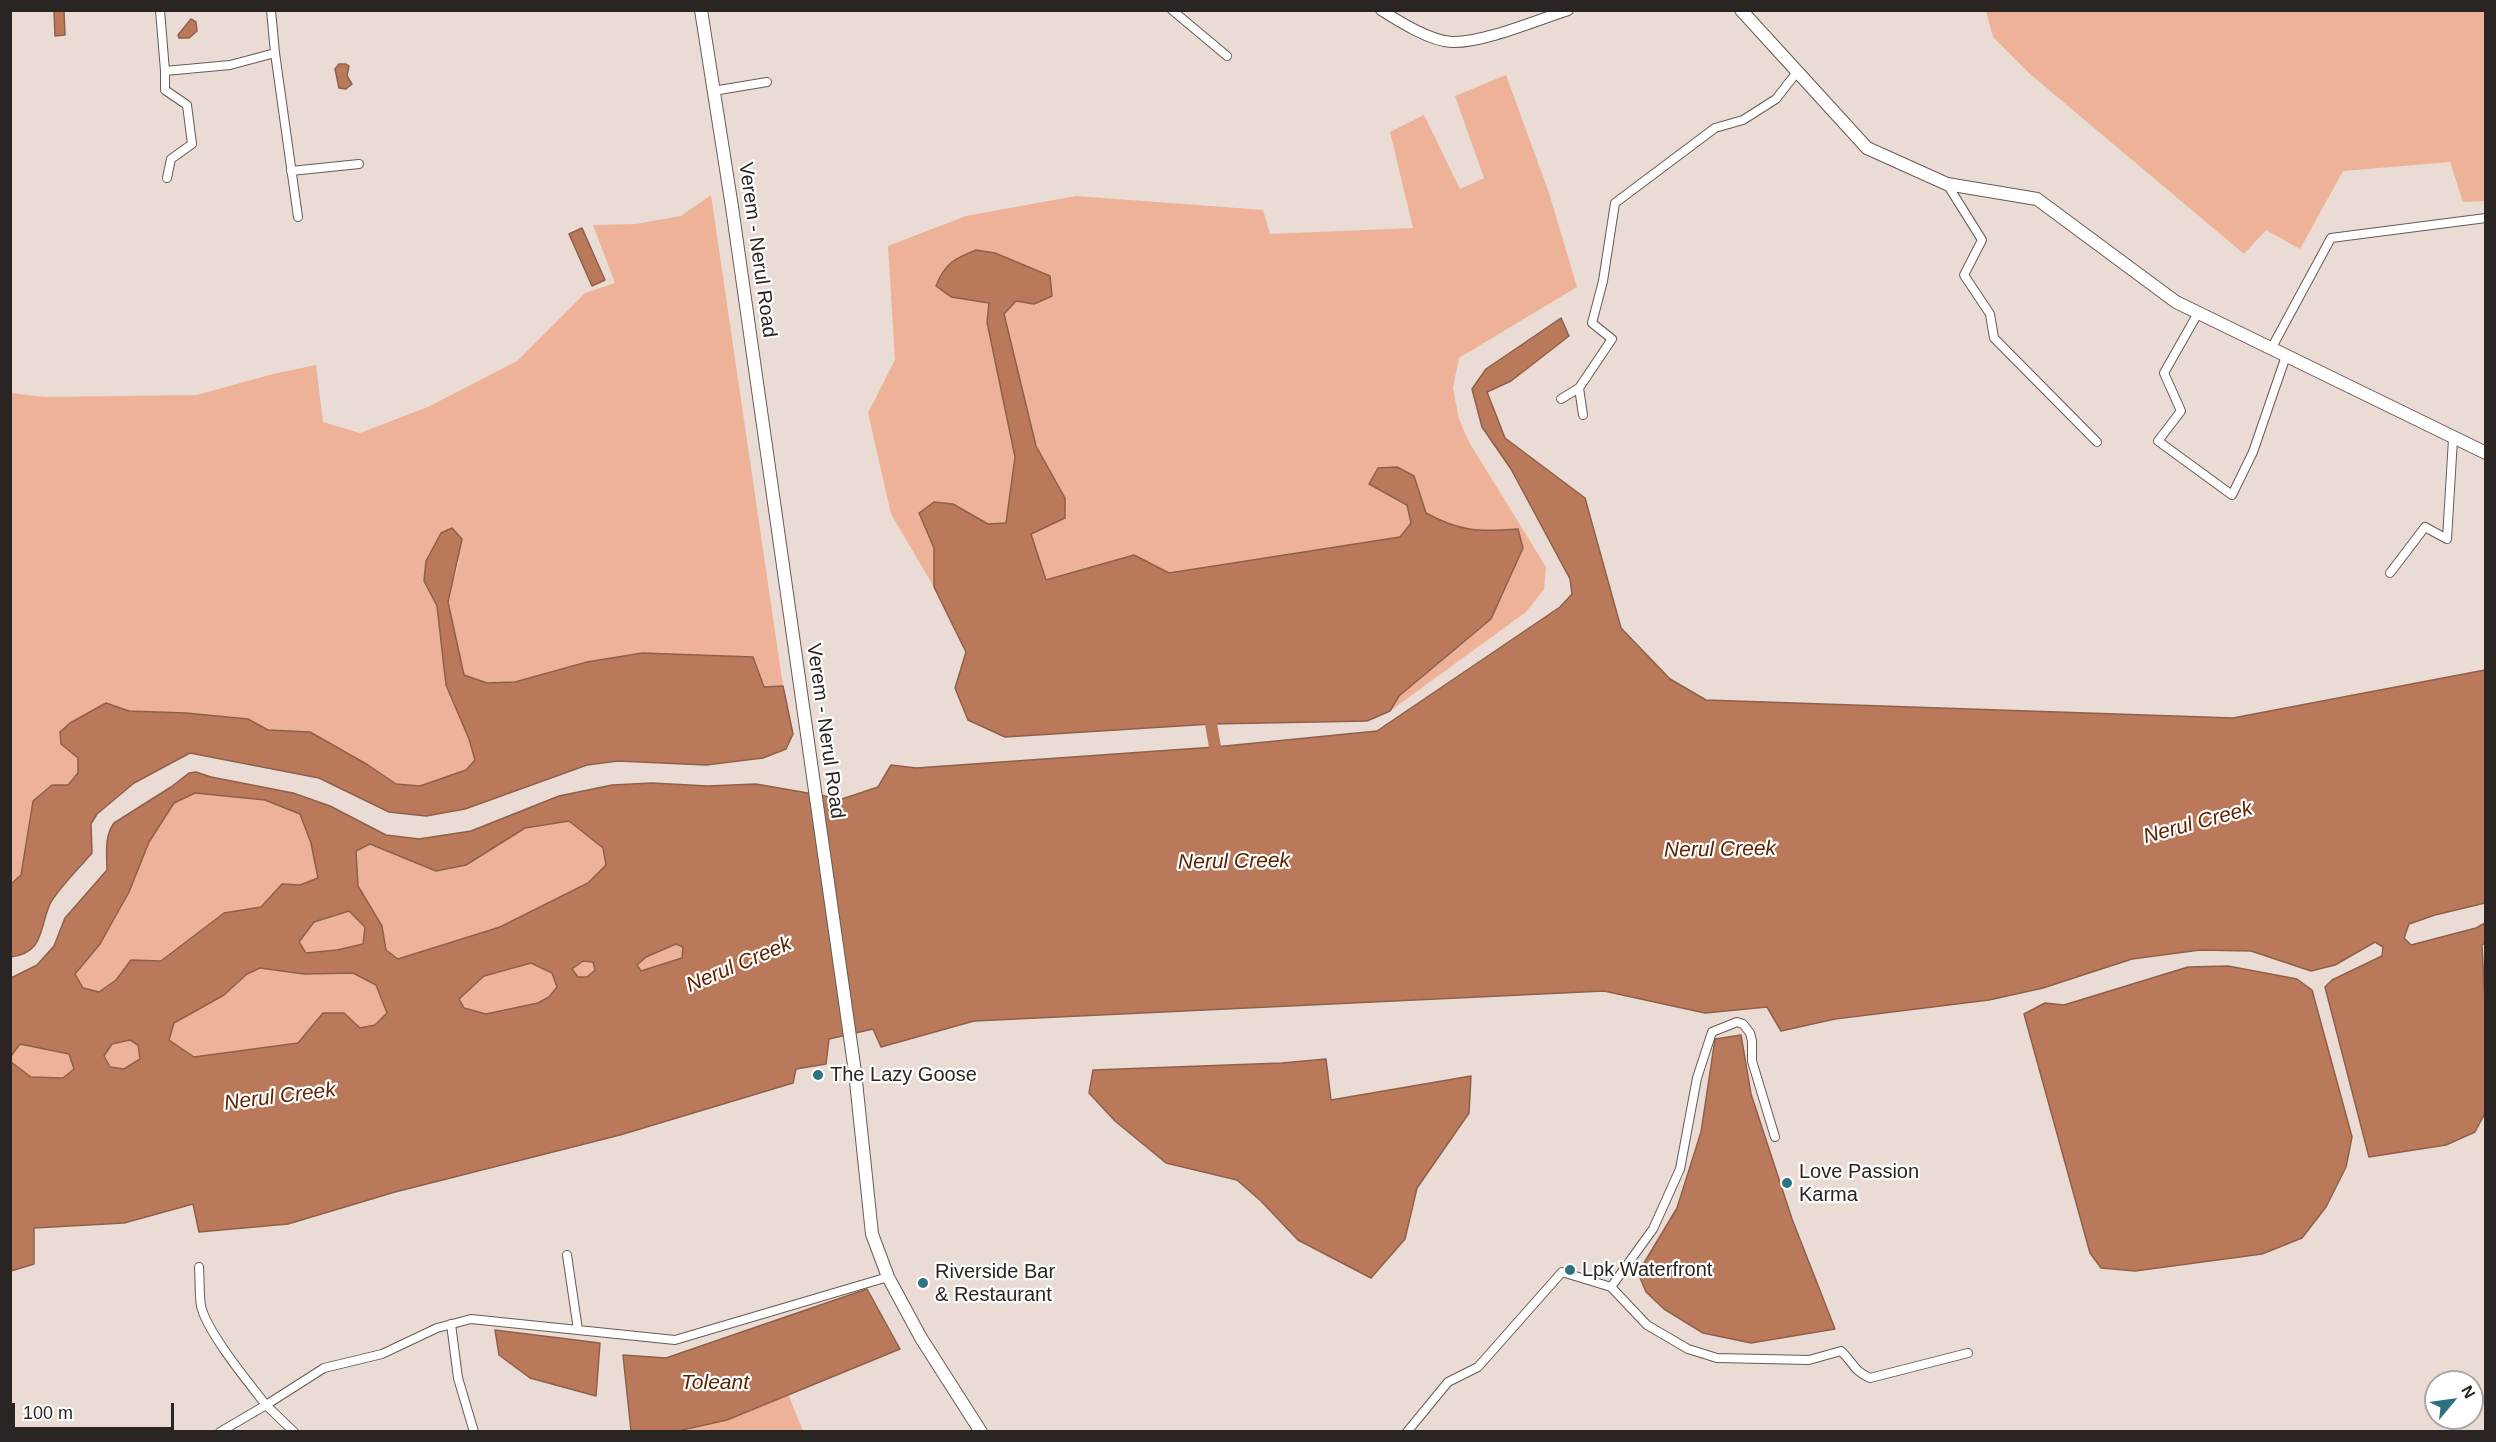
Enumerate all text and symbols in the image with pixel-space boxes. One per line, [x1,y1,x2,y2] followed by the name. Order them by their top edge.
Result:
[733,161,781,339] street label: Verem - Nerul Road
[801,642,849,820] street label: Verem - Nerul Road
[2141,796,2255,850] water label: Nerul Creek
[1664,836,1776,864] water label: Nerul Creek
[1178,848,1290,876] water label: Nerul Creek
[683,932,795,998] water label: Nerul Creek
[830,1063,977,1087] place label: The Lazy Goose
[811,1068,825,1082] marker: The Lazy Goose
[223,1078,337,1116] water label: Nerul Creek
[1799,1160,1919,1207] place label: Love Passion Karma
[1780,1176,1794,1190] marker: Love Passion Karma
[1582,1258,1712,1282] place label: Lpk Waterfront
[935,1260,1055,1307] place label: Riverside Bar & Restaurant
[1563,1263,1577,1277] marker: Lpk Waterfront
[916,1276,930,1290] marker: Riverside Bar & Restaurant
[681,1370,749,1396] water label: Toleant
[2424,1370,2484,1430] north arrow
[2458,1383,2479,1401] text: N
[15,1391,177,1429] scale bar
[23,1403,73,1423] text: 100 m

